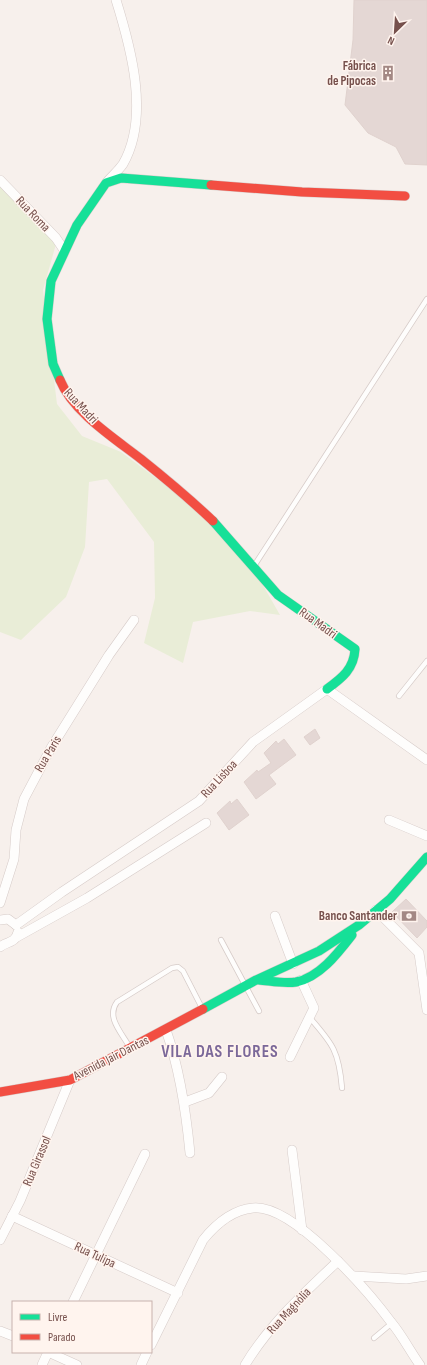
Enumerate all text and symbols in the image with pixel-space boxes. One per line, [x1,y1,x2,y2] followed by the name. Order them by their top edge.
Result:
[375,12,415,52] north arrow
[385,33,396,48] text: N
[327,58,376,89] place label: Fábrica de Pipocas
[379,64,397,82] building icon: Fábrica de Pipocas
[12,193,54,235] street label: Rua Roma
[61,385,101,427] street label: Rua Madri
[296,604,340,642] street label: Rua Madri
[31,733,65,775] street label: Rua Paris
[197,757,241,801] street label: Rua Lisboa
[400,907,418,925] bank icon: Banco Santander
[319,908,397,924] place label: Banco Santander
[70,1032,152,1084] street label: Avenida Jair Dantas
[161,1042,279,1062] district label: VILA DAS FLORES
[19,1133,55,1189] street label: Rua Girassol
[72,1238,118,1272] street label: Rua Tulipa
[264,1285,314,1337] street label: Rua Magnólia
[12,1301,152,1353] legend
[48,1310,68,1325] text: Livre
[48,1330,75,1345] text: Parado

